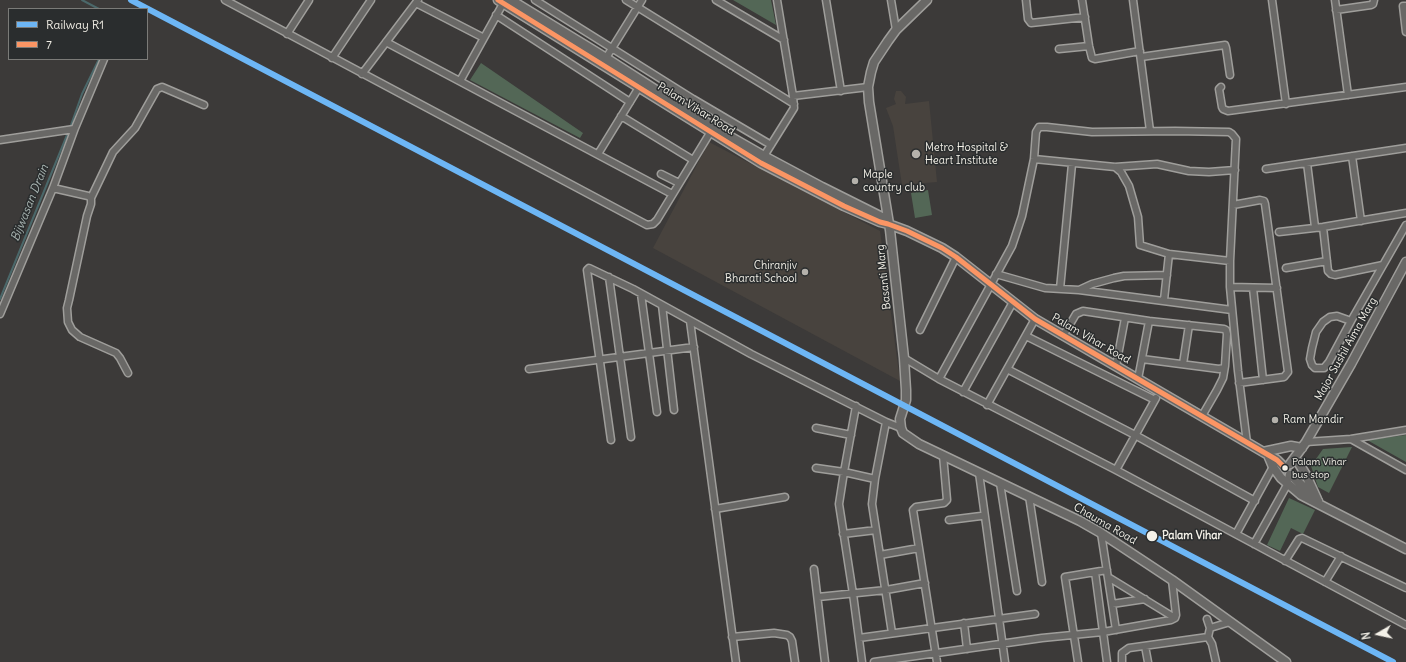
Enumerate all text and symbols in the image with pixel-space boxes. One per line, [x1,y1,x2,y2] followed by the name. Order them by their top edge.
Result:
[8,8,148,60] legend
[46,17,104,32] text: Railway R1
[46,37,52,52] text: 7
[655,80,737,138] street label: Palam Vihar Road
[925,141,1008,167] place label: Metro Hospital & Heart Institute
[910,148,922,160] marker: Metro Hospital & Heart Institute
[8,163,52,243] water label: Bijwasan Drain
[863,168,925,194] place label: Maple country club
[850,176,860,186] marker: Maple country club
[874,244,894,310] street label: Basanti Marg
[725,259,797,285] place label: Chiranjiv Bharati School
[800,267,810,277] marker: Chiranjiv Bharati School
[1312,295,1380,403] street label: Major Sushil Aima Marg
[1049,311,1133,367] street label: Palam Vihar Road
[1283,413,1343,427] place label: Ram Mandir
[1270,415,1280,425] marker: Ram Mandir
[1292,456,1347,480] place label: Palam Vihar bus stop
[1280,463,1290,473] marker: Palam Vihar bus stop
[1071,501,1139,547] street label: Chauma Road
[1145,529,1159,543] marker: Palam Vihar
[1162,529,1222,543] place label: Palam Vihar
[1358,614,1398,654] north arrow
[1359,631,1374,641] text: N

